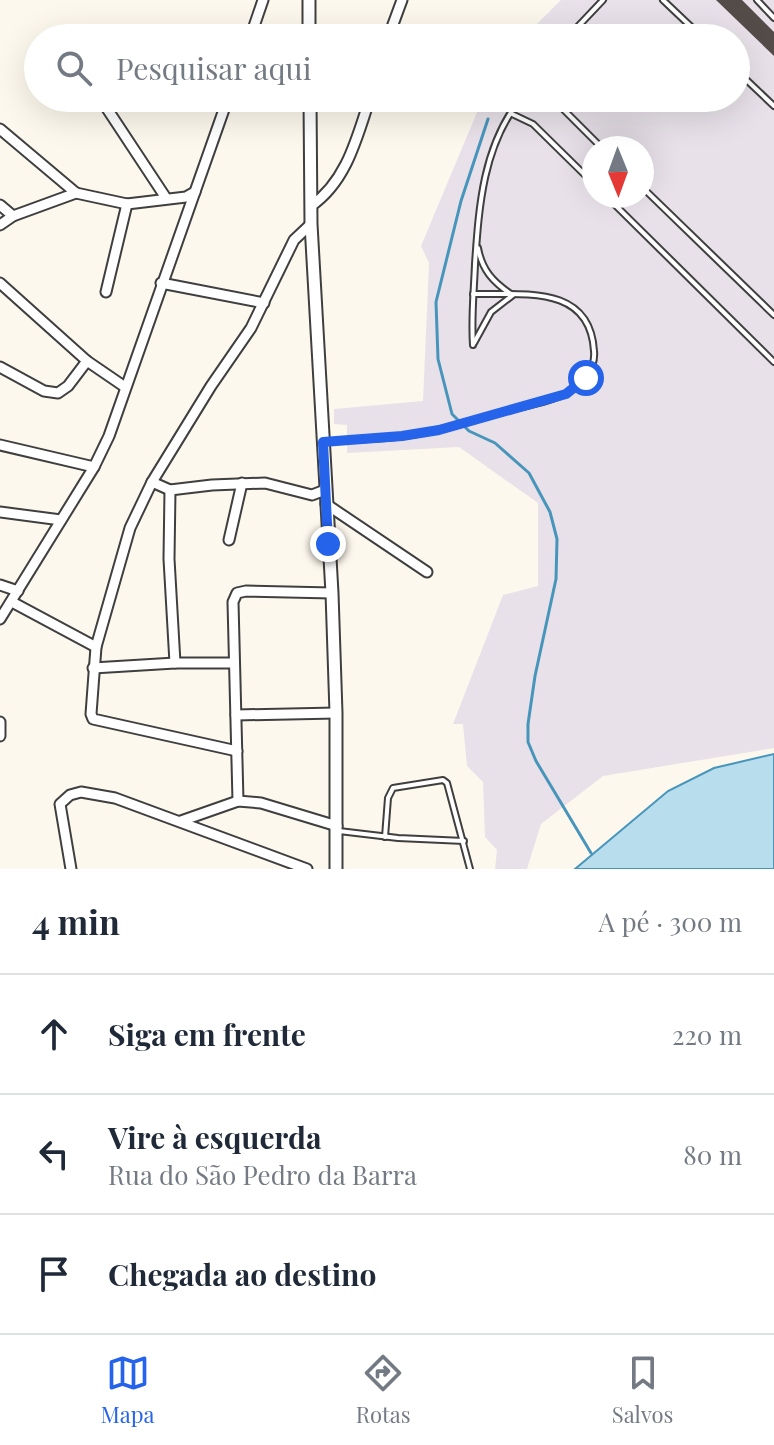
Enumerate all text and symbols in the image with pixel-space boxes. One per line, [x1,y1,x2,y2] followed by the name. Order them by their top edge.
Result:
[24,24,750,112] search box
[52,46,96,90] icon: search
[116,48,312,88] text: Pesquisar aqui
[582,136,654,208] north arrow
[568,360,604,396] route start
[310,526,346,562] route end
[32,898,120,944] text: 4 min
[599,904,742,939] text: A pé · 300 m
[32,1012,76,1056] icon: ahead
[108,1014,306,1054] text: Siga em frente
[672,1017,742,1052] text: 220 m
[108,1117,321,1157] text: Vire à esquerda
[32,1132,76,1176] icon: left
[683,1137,742,1172] text: 80 m
[108,1157,417,1192] text: Rua do São Pedro da Barra
[32,1252,76,1296] icon: arrive
[108,1254,376,1294] text: Chegada ao destino
[101,1351,154,1429] tab: Mapa
[356,1351,411,1429] tab: Rotas
[612,1351,673,1429] tab: Salvos

